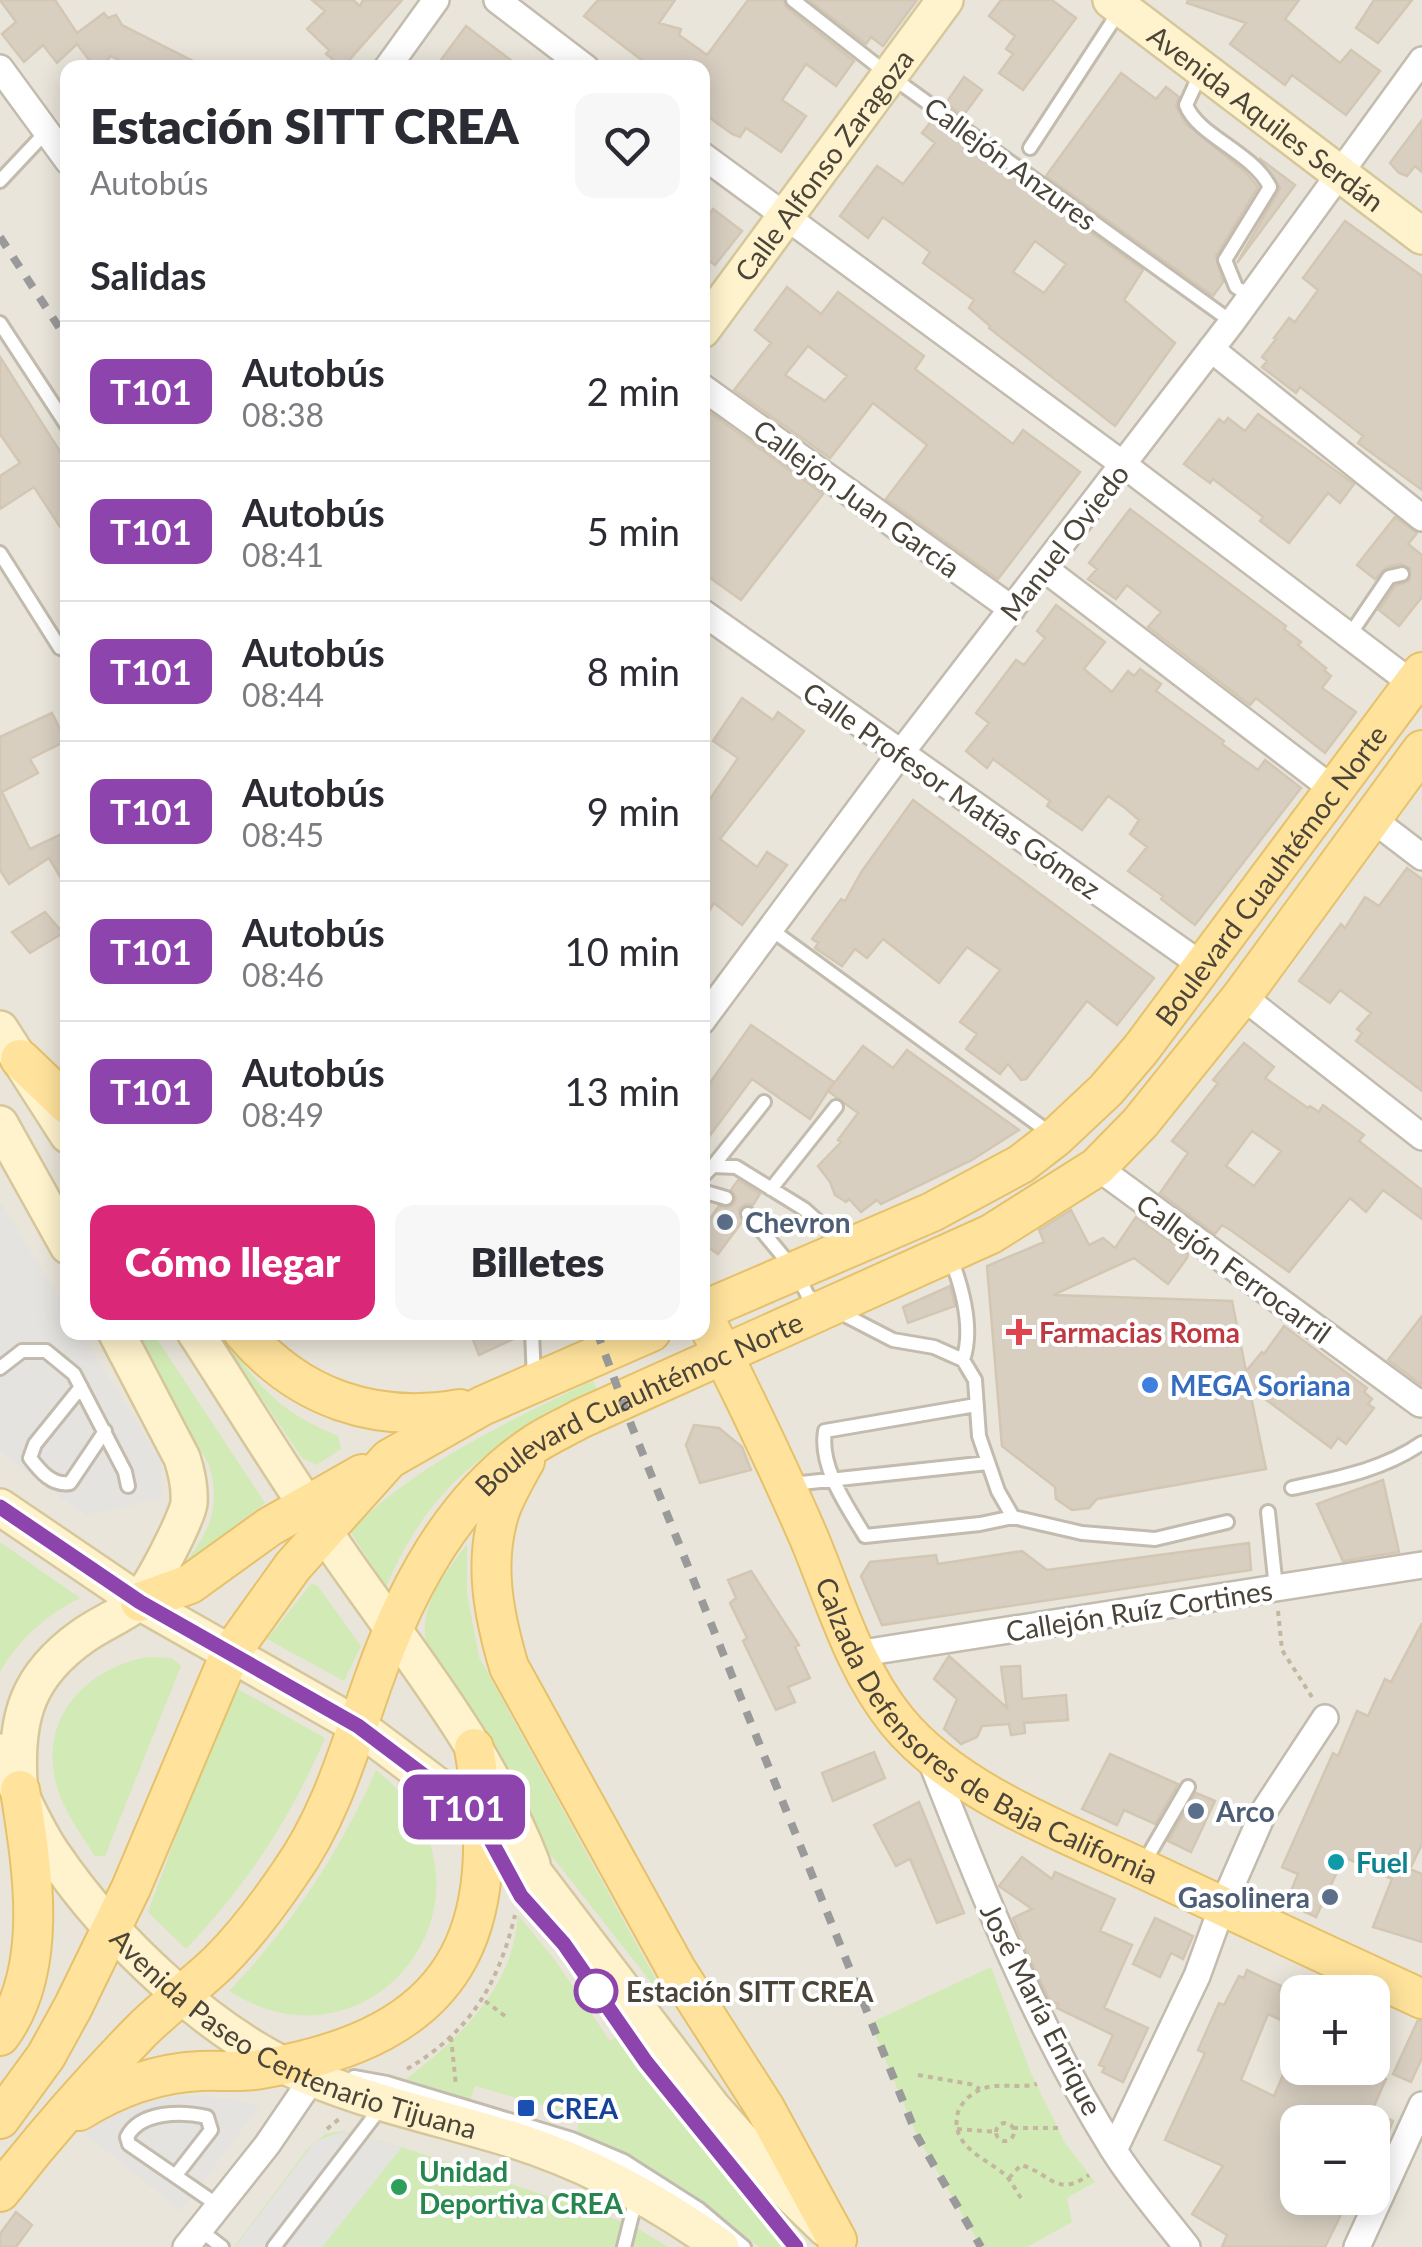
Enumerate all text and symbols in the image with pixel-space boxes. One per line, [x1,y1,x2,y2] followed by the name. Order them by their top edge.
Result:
[1142,18,1391,218] street label: Avenida Aquiles Serdán
[727,42,920,288] street label: Calle Alfonso Zaragoza
[918,89,1104,237] street label: Callejón Anzures
[575,93,680,198] button: heart
[90,97,519,154] text: Estación SITT CREA
[90,163,208,202] text: Autobús
[90,252,207,298] text: Salidas
[242,349,385,395] text: Autobús
[587,368,680,414] text: 2 min
[110,370,192,412] text: T101
[242,395,324,434] text: 08:38
[747,412,967,584] street label: Callejón Juan García
[992,457,1136,627] street label: Manuel Oviedo
[242,489,385,535] text: Autobús
[587,508,680,554] text: 5 min
[110,510,192,552] text: T101
[242,535,324,574] text: 08:41
[242,629,385,675] text: Autobús
[587,648,680,694] text: 8 min
[110,650,192,692] text: T101
[797,674,1107,906] street label: Calle Profesor Matías Gómez
[242,675,324,714] text: 08:44
[1147,718,1394,1032] street label: Boulevard Cuauhtémoc Norte
[242,769,385,815] text: Autobús
[587,788,680,834] text: 9 min
[110,790,192,832] text: T101
[242,815,324,854] text: 08:45
[242,909,385,955] text: Autobús
[565,928,680,974] text: 10 min
[110,930,192,972] text: T101
[242,955,324,994] text: 08:46
[242,1049,385,1095] text: Autobús
[565,1068,680,1114] text: 13 min
[110,1070,192,1112] text: T101
[242,1095,324,1134] text: 08:49
[1130,1186,1338,1350] street label: Callejón Ferrocarril
[90,1205,375,1320] button: Cómo llegar
[395,1205,680,1320] button: Billetes
[745,1205,851,1239] place label: Chevron
[714,1211,736,1233] marker: Chevron
[467,1304,808,1502] street label: Boulevard Cuauhtémoc Norte
[1039,1315,1240,1349] place label: Farmacias Roma
[1008,1321,1030,1343] marker: Farmacias Roma
[1170,1368,1351,1402] place label: MEGA Soriana
[1139,1374,1161,1396] marker: MEGA Soriana
[809,1572,1164,1891] street label: Calzada Defensores de Baja California
[1003,1572,1275,1648] street label: Callejón Ruíz Cortines
[394,1774,534,1840] line badge: T101
[423,1786,505,1828] text: T101
[1215,1794,1275,1828] place label: Arco
[1185,1800,1207,1822] marker: Arco
[1356,1845,1409,1879] place label: Fuel
[1325,1851,1347,1873] marker: Fuel
[1178,1880,1310,1914] place label: Gasolinera
[1319,1886,1341,1908] marker: Gasolinera
[974,1897,1110,2121] street label: José María Enrique
[104,1921,481,2145] street label: Avenida Paseo Centenario Tijuana
[575,1970,617,2012] marker: Estación SITT CREA
[626,1974,874,2008] place label: Estación SITT CREA
[1280,1975,1390,2215] map controls
[1280,1975,1390,2085] button: +
[546,2091,619,2125] place label: CREA
[515,2097,537,2119] marker: CREA
[1280,2105,1390,2215] button: −
[419,2154,624,2220] place label: Unidad Deportiva CREA
[388,2176,410,2198] marker: Unidad Deportiva CREA

